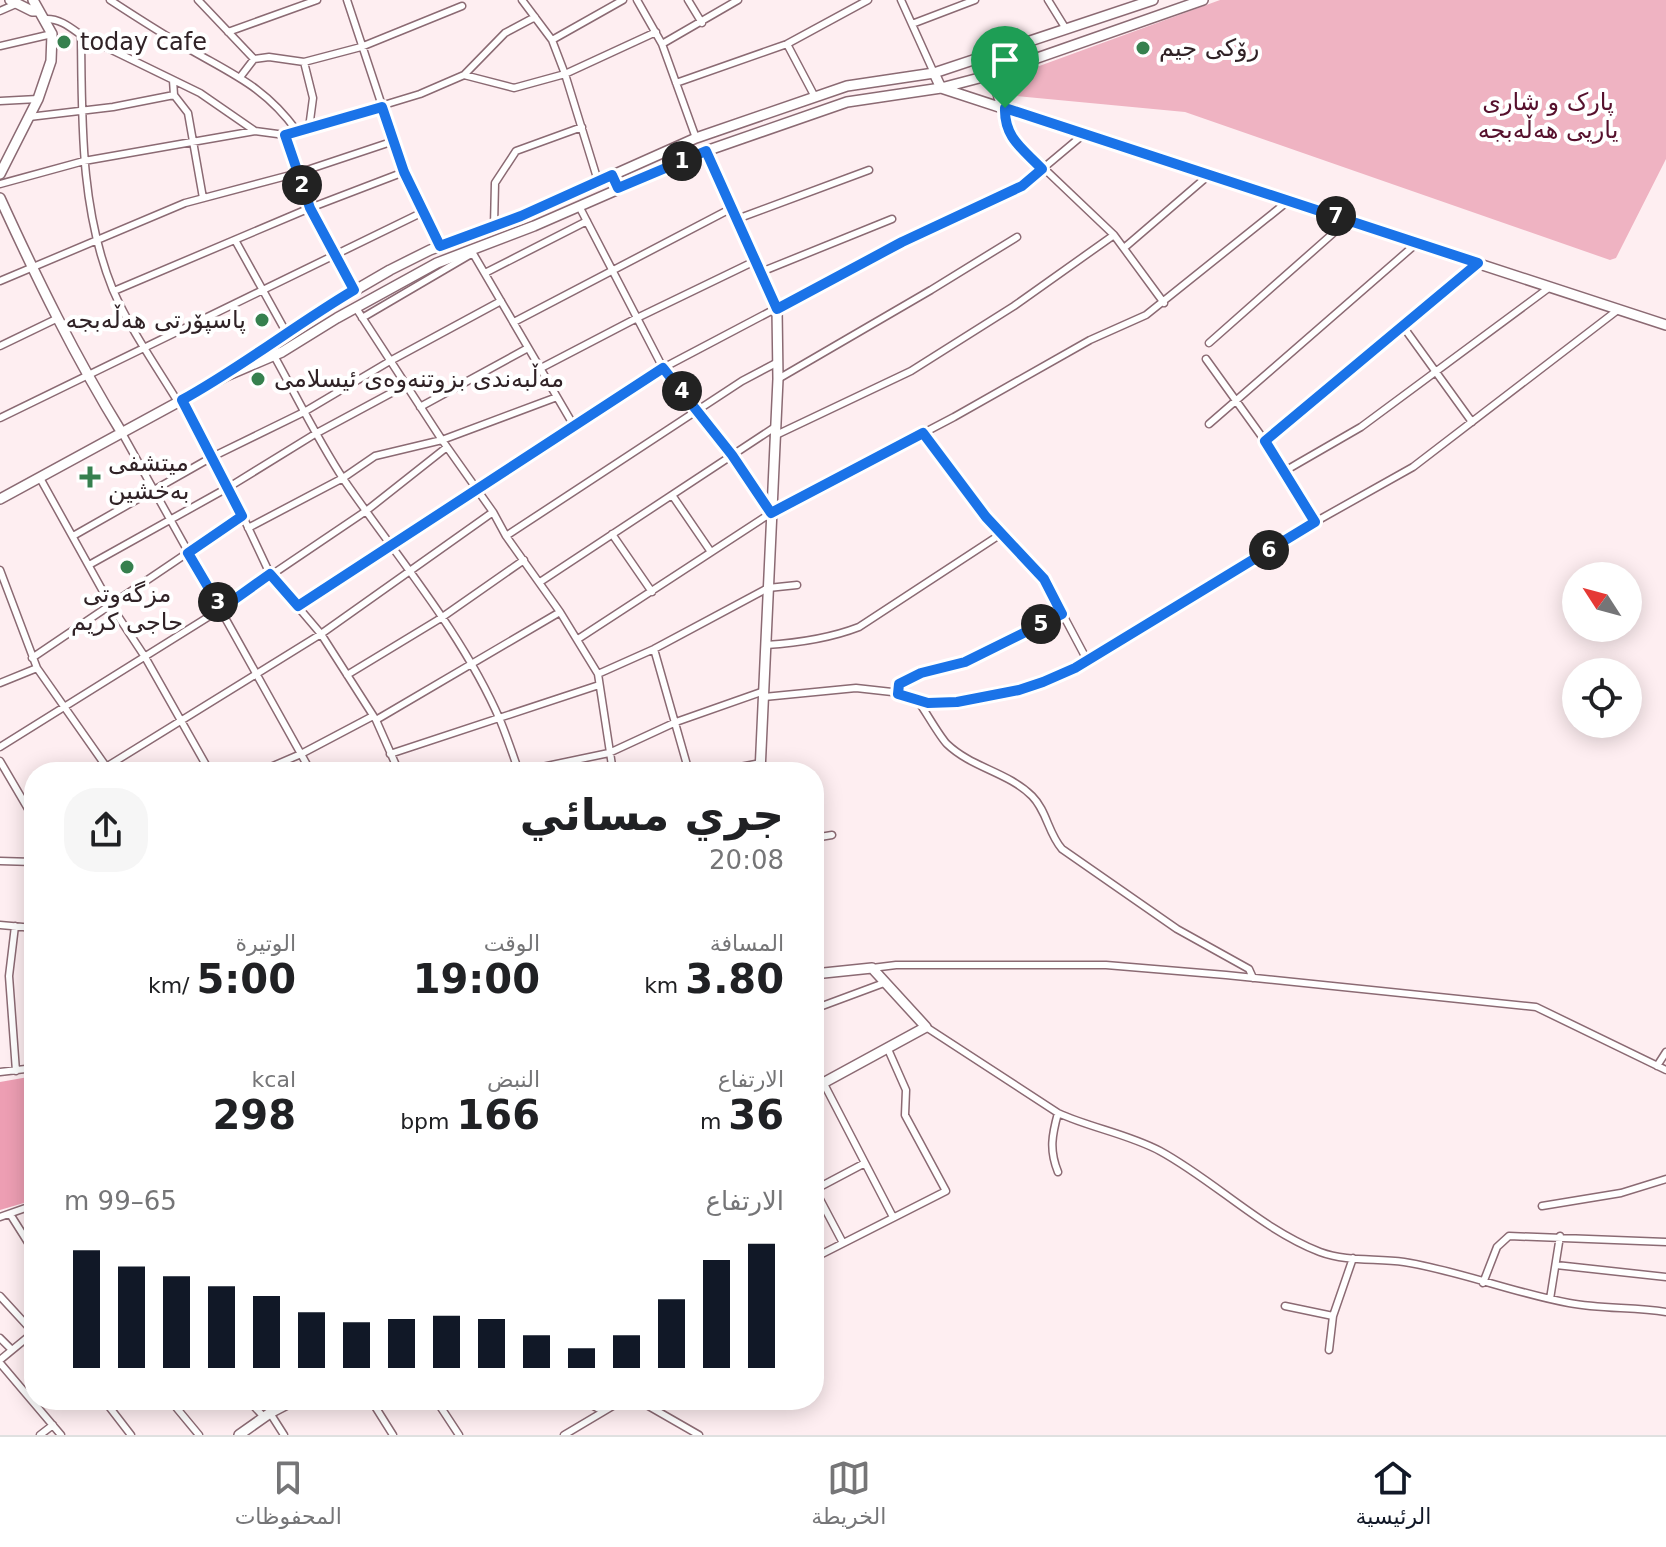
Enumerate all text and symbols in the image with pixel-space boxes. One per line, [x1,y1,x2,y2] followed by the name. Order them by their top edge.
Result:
[971,26,1039,108] pin
[80,28,207,56] place label: today cafe
[55,33,73,51] marker: today cafe
[1159,34,1259,62] place label: رۆکی جیم
[983,38,1027,82] icon: arrive
[1134,39,1152,57] marker: رۆکی جیم
[1478,88,1618,144] park label: پارک و شاری یاریی ھەڵەبجە
[662,141,702,181] pin: 1
[674,148,690,173] text: 1
[282,165,322,205] pin: 2
[294,172,310,197] text: 2
[1316,196,1356,236] pin: 7
[1328,203,1344,228] text: 7
[66,304,246,334] place label: پاسپۆرتی هەڵەبجە
[253,311,271,329] marker: پاسپۆرتی هەڵەبجە
[274,363,564,393] place label: مەڵبەندی بزوتنەوەی ئیسلامی
[249,370,267,388] marker: مەڵبەندی بزوتنەوەی ئیسلامی
[662,371,702,411] pin: 4
[674,378,690,403] text: 4
[108,449,189,505] place label: میتشفی بەخشین
[79,466,101,488] marker: میتشفی بەخشین
[1249,530,1289,570] pin: 6
[1261,537,1277,562] text: 6
[118,558,136,576] marker: مزگە‌وتی حاجی كریم
[1562,562,1642,642] north arrow
[1562,562,1642,738] map controls
[71,580,183,636] place label: مزگە‌وتی حاجی كریم
[198,582,238,622] pin: 3
[210,589,226,614] text: 3
[1021,604,1061,644] pin: 5
[1033,611,1049,636] text: 5
[1562,658,1642,738] button: locate
[64,788,148,872] button: share
[520,789,784,840] text: جري مسائي
[709,845,784,875] text: 20:08
[235,931,296,956] text: الوتيرة
[484,931,540,956] text: الوقت
[710,931,784,956] text: المسافة
[197,956,296,1002] text: 5:00
[413,956,540,1002] text: 19:00
[685,956,784,1002] text: 3.80
[148,973,197,998] text: /km
[644,973,685,998] text: km
[252,1067,296,1092] text: kcal
[487,1067,540,1092] text: النبض
[718,1067,784,1092] text: الارتفاع
[213,1092,296,1138] text: 298
[457,1092,540,1138] text: 166
[728,1092,784,1138] text: 36
[400,1109,457,1134] text: bpm
[700,1109,728,1134] text: m
[64,1186,177,1216] text: 65–99 m
[706,1186,784,1216] text: الارتفاع
[235,1456,342,1529] tab: المحفوظات
[811,1456,886,1529] tab: الخريطة
[1356,1456,1431,1529] tab: الرئيسية

